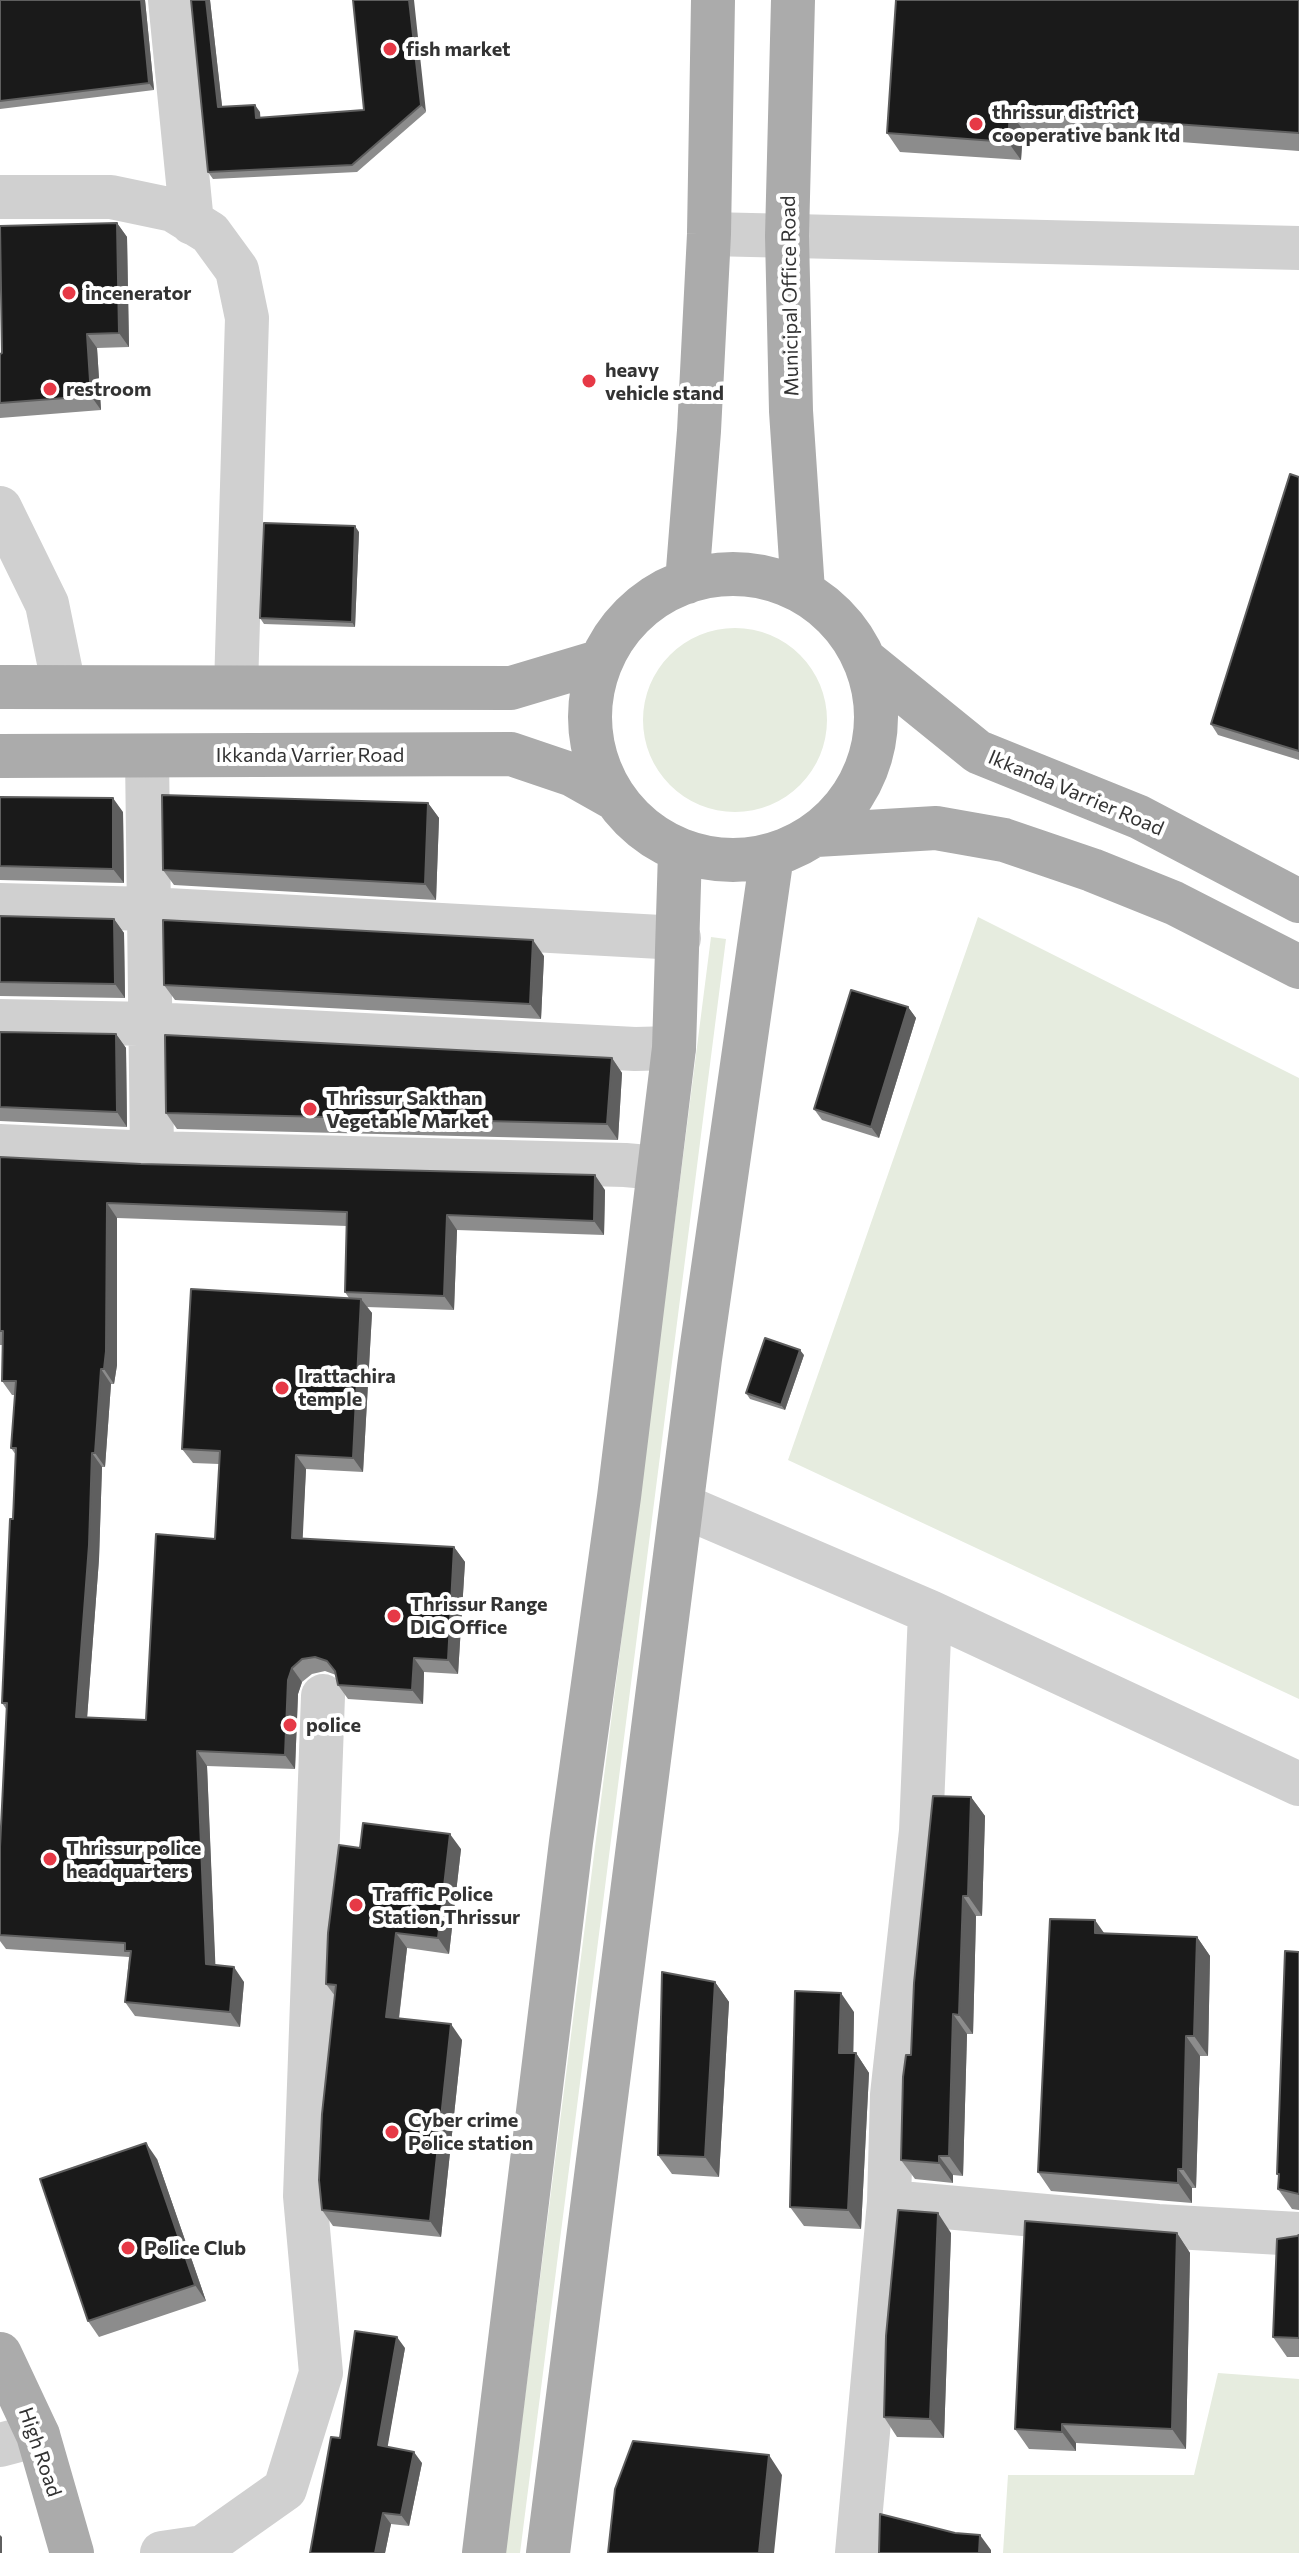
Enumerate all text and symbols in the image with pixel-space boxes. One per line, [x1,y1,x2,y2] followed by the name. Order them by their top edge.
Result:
[406,37,511,61] place label: fish market
[381,40,399,58] marker: fish market
[992,100,1180,147] place label: thrissur district cooperative bank ltd
[967,115,985,133] marker: thrissur district cooperative bank ltd
[776,195,804,397] street label: Municipal Office Road
[85,281,192,305] place label: incenerator
[60,284,78,302] marker: incenerator
[605,358,724,405] place label: heavy vehicle stand
[580,372,598,390] marker: heavy vehicle stand
[66,377,151,401] place label: restroom
[41,380,59,398] marker: restroom
[216,743,404,767] street label: Ikkanda Varrier Road
[985,745,1167,841] street label: Ikkanda Varrier Road
[326,1086,489,1133] place label: Thrissur Sakthan Vegetable Market
[301,1100,319,1118] marker: Thrissur Sakthan Vegetable Market
[298,1364,396,1411] place label: Irattachira temple
[273,1379,291,1397] marker: Irattachira temple
[410,1592,547,1639] place label: Thrissur Range DIG Office
[385,1607,403,1625] marker: Thrissur Range DIG Office
[306,1713,361,1737] place label: police
[281,1716,299,1734] marker: police
[66,1836,201,1883] place label: Thrissur police headquarters
[41,1850,59,1868] marker: Thrissur police headquarters
[372,1882,520,1929] place label: Traffic Police Station,Thrissur
[347,1896,365,1914] marker: Traffic Police Station,Thrissur
[408,2108,533,2155] place label: Cyber crime Police station
[383,2123,401,2141] marker: Cyber crime Police station
[144,2236,246,2260] place label: Police Club
[119,2239,137,2257] marker: Police Club
[14,2404,66,2500] street label: High Road

